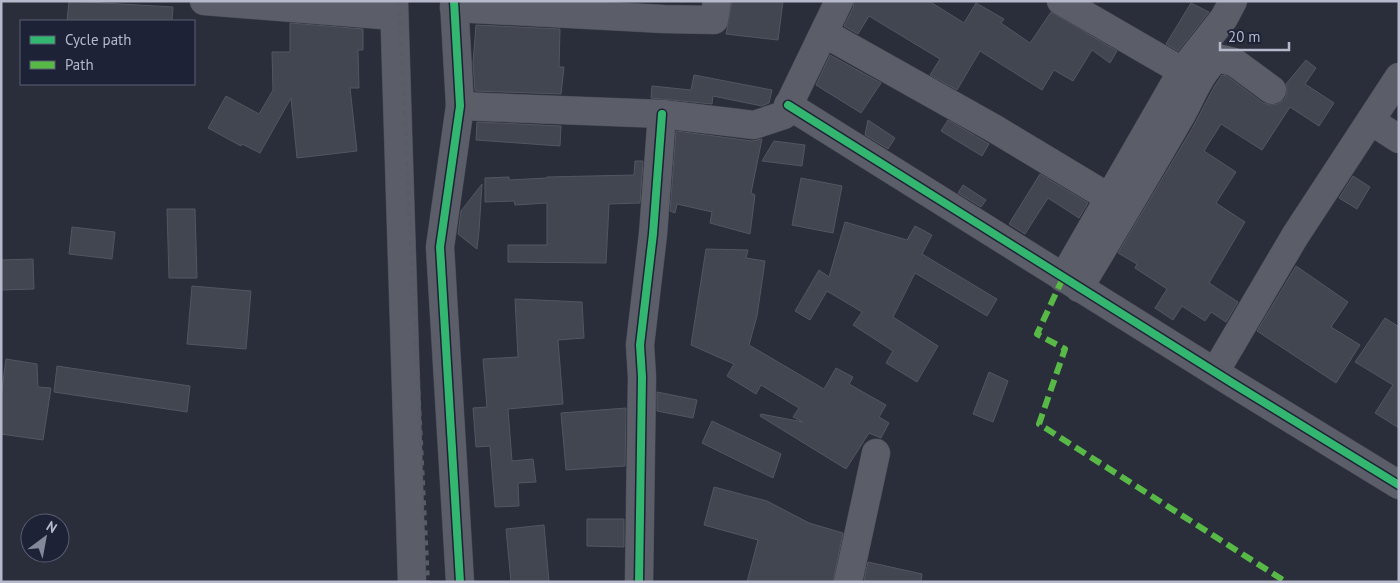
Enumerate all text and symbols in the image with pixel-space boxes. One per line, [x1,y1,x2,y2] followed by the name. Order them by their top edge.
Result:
[20,20,195,85] legend
[1220,20,1289,52] scale bar
[1228,27,1261,46] text: 20 m
[65,30,131,49] text: Cycle path
[65,55,94,74] text: Path
[20,513,70,563] north arrow
[43,517,61,537] text: N

